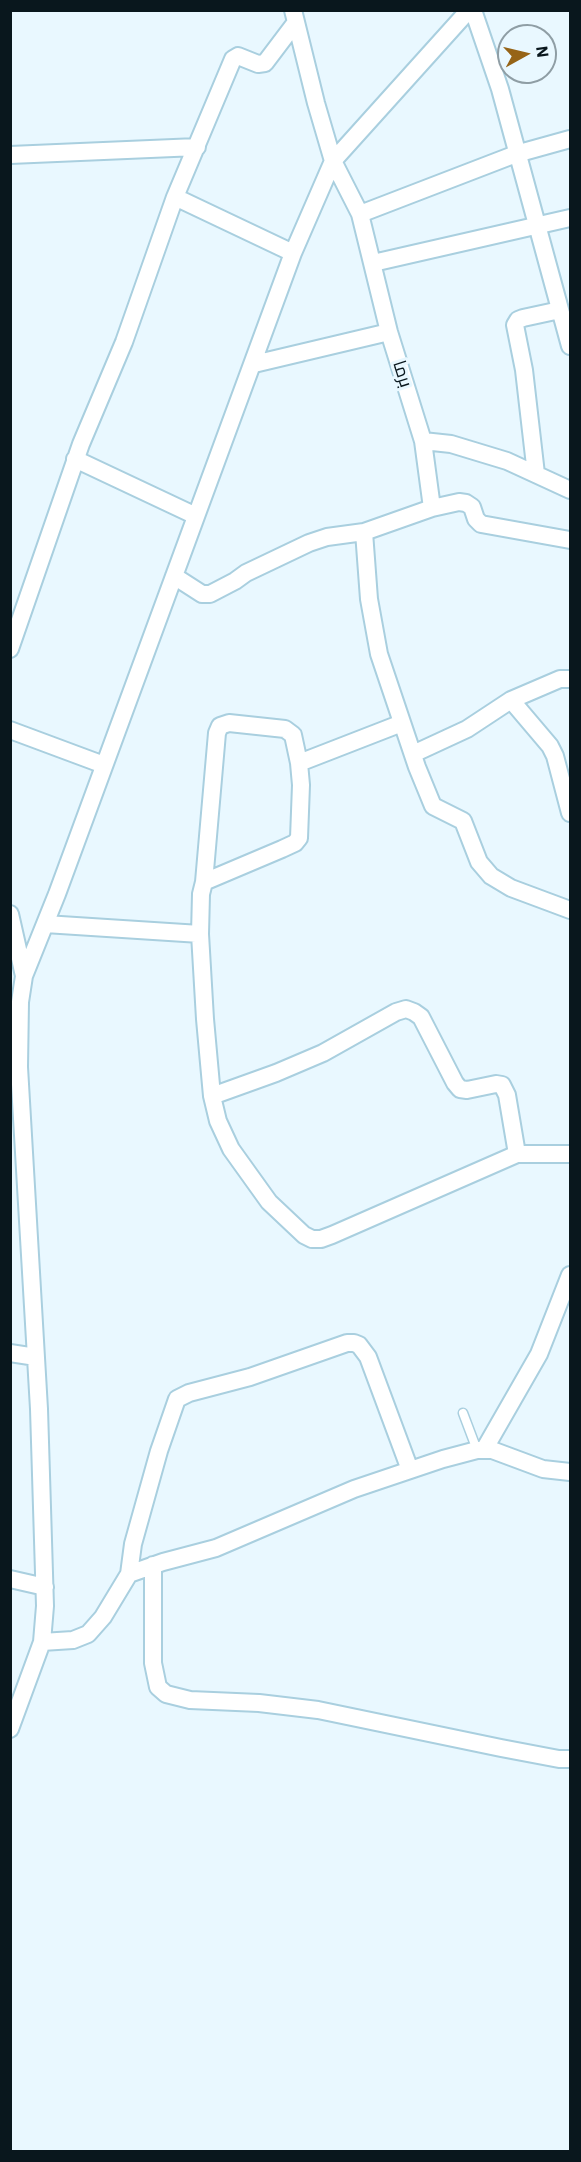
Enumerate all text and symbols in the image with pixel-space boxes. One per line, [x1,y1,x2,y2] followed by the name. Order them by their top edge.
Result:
[497,24,557,84] north arrow
[532,45,554,59] text: N
[388,358,416,390] street label: برما

